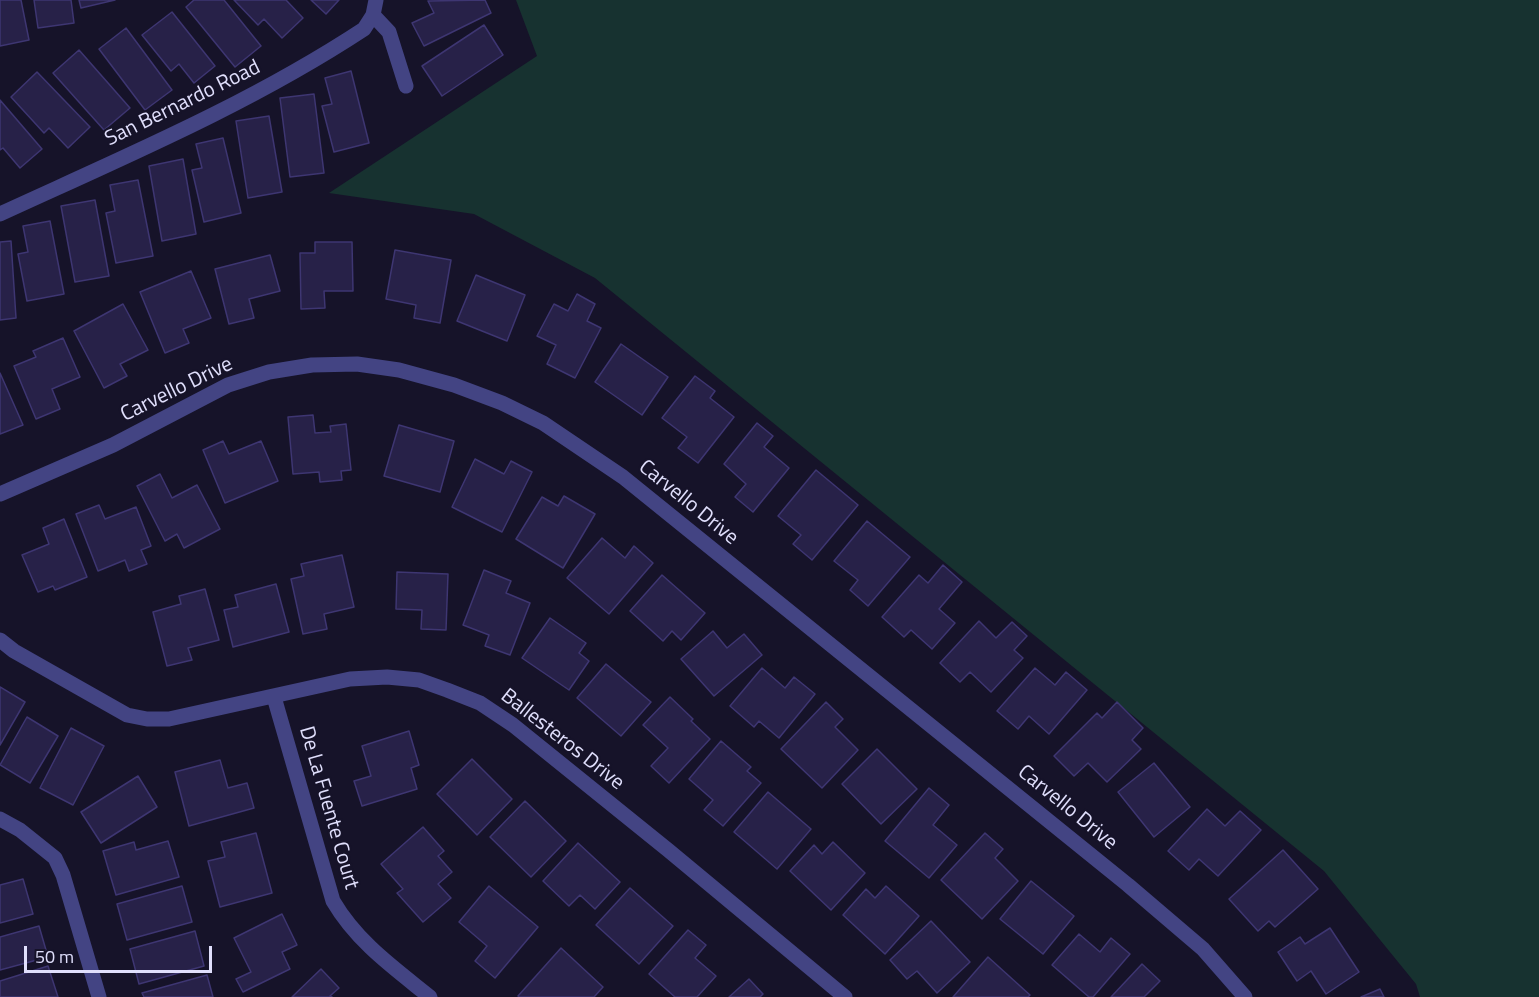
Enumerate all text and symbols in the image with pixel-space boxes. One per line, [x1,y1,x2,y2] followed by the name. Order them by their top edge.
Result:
[101,55,265,153] street label: San Bernardo Road
[117,352,237,428] street label: Carvello Drive
[633,455,743,551] street label: Carvello Drive
[495,684,629,796] street label: Ballesteros Drive
[293,724,363,892] street label: De La Fuente Court
[1012,760,1122,856] street label: Carvello Drive
[27,934,214,972] scale bar
[35,943,74,970] text: 50 m

